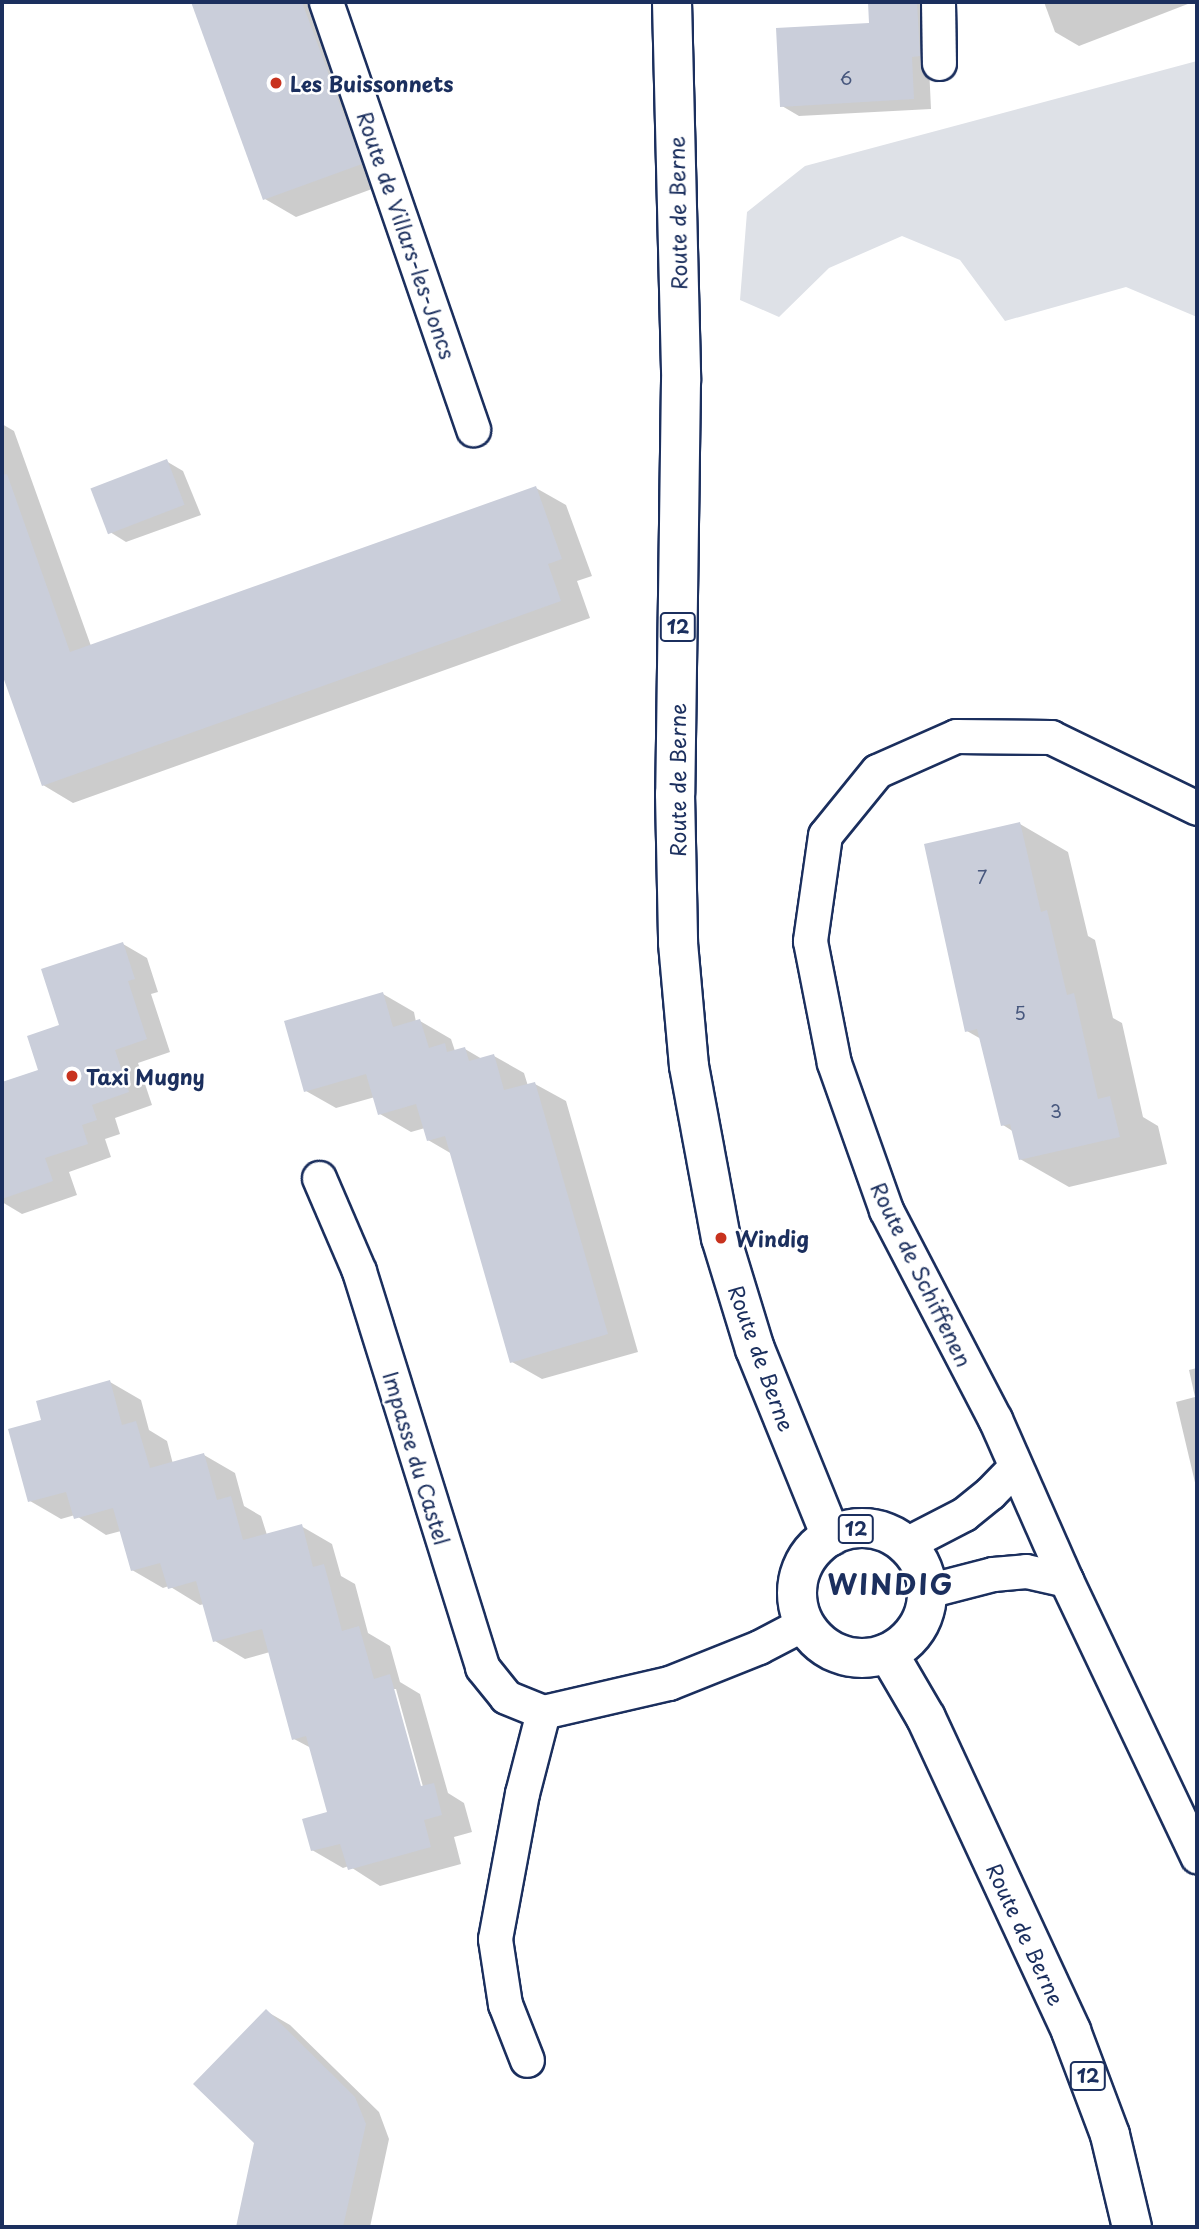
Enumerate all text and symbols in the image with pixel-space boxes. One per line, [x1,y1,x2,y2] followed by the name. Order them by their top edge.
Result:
[840,67,852,89] house number: 6
[290,70,456,96] place label: Les Buissonnets
[268,75,284,91] marker: Les Buissonnets
[353,107,461,363] street label: Route de Villars-les-Joncs
[663,135,691,291] street label: Route de Berne
[659,612,697,642] road number: 12
[664,702,690,858] street label: Route de Berne
[977,866,987,888] house number: 7
[1014,1002,1026,1024] house number: 5
[86,1063,205,1089] place label: Taxi Mugny
[64,1068,80,1084] marker: Taxi Mugny
[1050,1100,1062,1122] house number: 3
[866,1178,978,1370] street label: Route de Schiffenen
[735,1225,809,1251] place label: Windig
[713,1230,729,1246] marker: Windig
[723,1280,801,1436] street label: Route de Berne
[378,1367,456,1549] street label: Impasse du Castel
[837,1513,875,1544] road number: 12
[828,1567,954,1601] district label: WINDIG
[982,1858,1070,2010] street label: Route de Berne
[1069,2060,1107,2092] road number: 12

